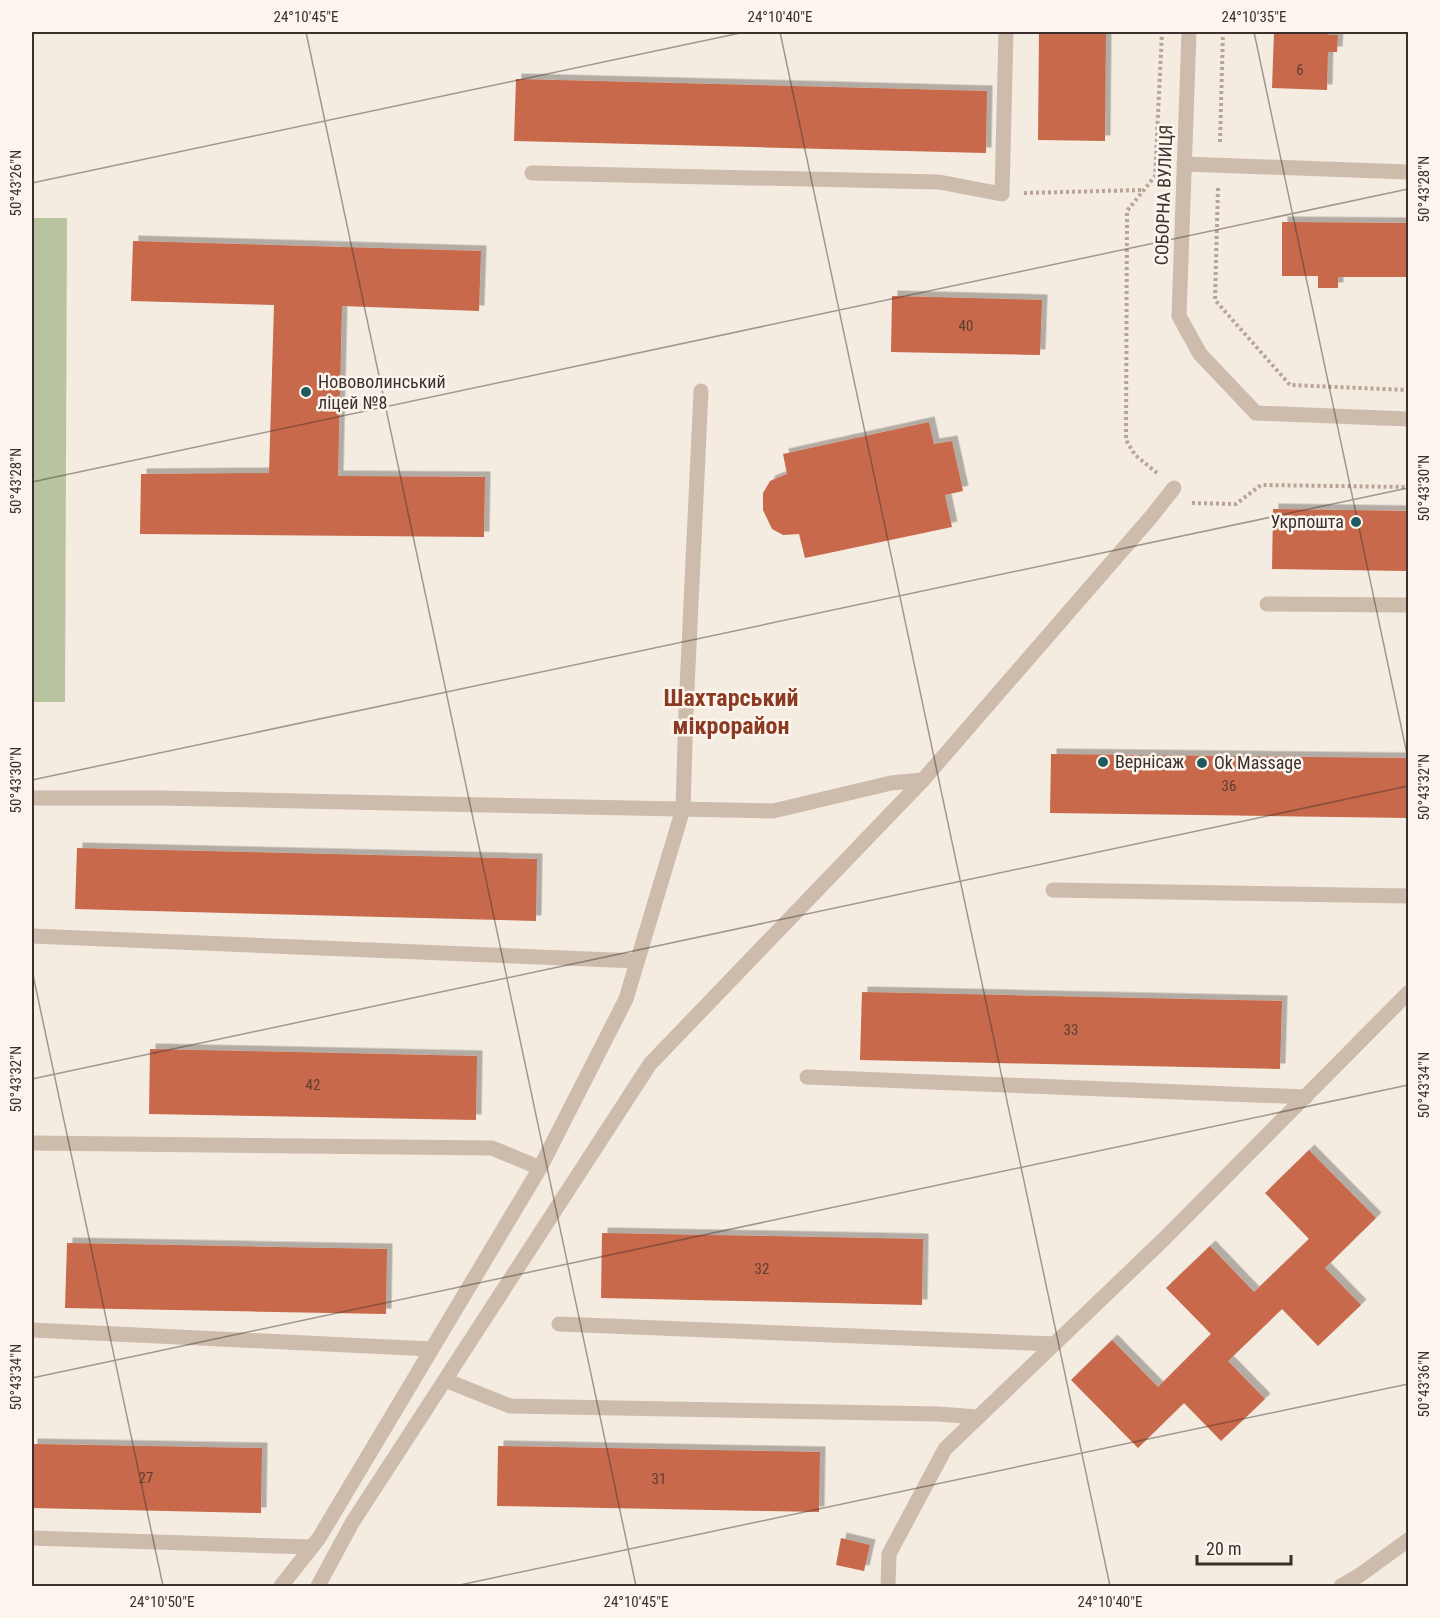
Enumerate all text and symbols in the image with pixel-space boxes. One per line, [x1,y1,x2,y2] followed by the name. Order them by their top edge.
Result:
[274,8,338,26] text: 24°10'45"E
[748,8,812,26] text: 24°10'40"E
[1222,8,1286,26] text: 24°10'35"E
[1296,61,1304,79] house number: 6
[1151,124,1176,266] street label: СОБОРНА ВУЛИЦЯ
[7,150,25,216] text: 50°43'26"N
[1415,156,1433,222] text: 50°43'28"N
[959,317,973,335] house number: 40
[318,371,446,413] place label: Нововолинський ліцей №8
[299,385,313,399] marker: Нововолинський ліцей №8
[7,448,25,514] text: 50°43'28"N
[1415,455,1433,521] text: 50°43'30"N
[1270,511,1344,532] place label: Укрпошта
[1349,515,1363,529] marker: Укрпошта
[664,684,799,740] district label: Шахтарський мікрорайон
[7,747,25,813] text: 50°43'30"N
[1115,751,1184,772] place label: Вернісаж
[1214,752,1302,773] place label: Ok Massage
[1415,754,1433,820] text: 50°43'32"N
[1096,755,1110,769] marker: Вернісаж
[1195,756,1209,770] marker: Ok Massage
[1222,777,1236,795] house number: 36
[1064,1021,1078,1039] house number: 33
[7,1046,25,1112] text: 50°43'32"N
[1415,1052,1433,1118] text: 50°43'34"N
[306,1076,320,1094] house number: 42
[755,1260,769,1278] house number: 32
[7,1344,25,1410] text: 50°43'34"N
[1415,1351,1433,1417] text: 50°43'36"N
[139,1469,153,1487] house number: 27
[652,1470,666,1488] house number: 31
[1197,1528,1292,1566] scale bar
[1206,1538,1241,1559] text: 20 m
[130,1593,194,1611] text: 24°10'50"E
[604,1593,668,1611] text: 24°10'45"E
[1078,1593,1142,1611] text: 24°10'40"E

